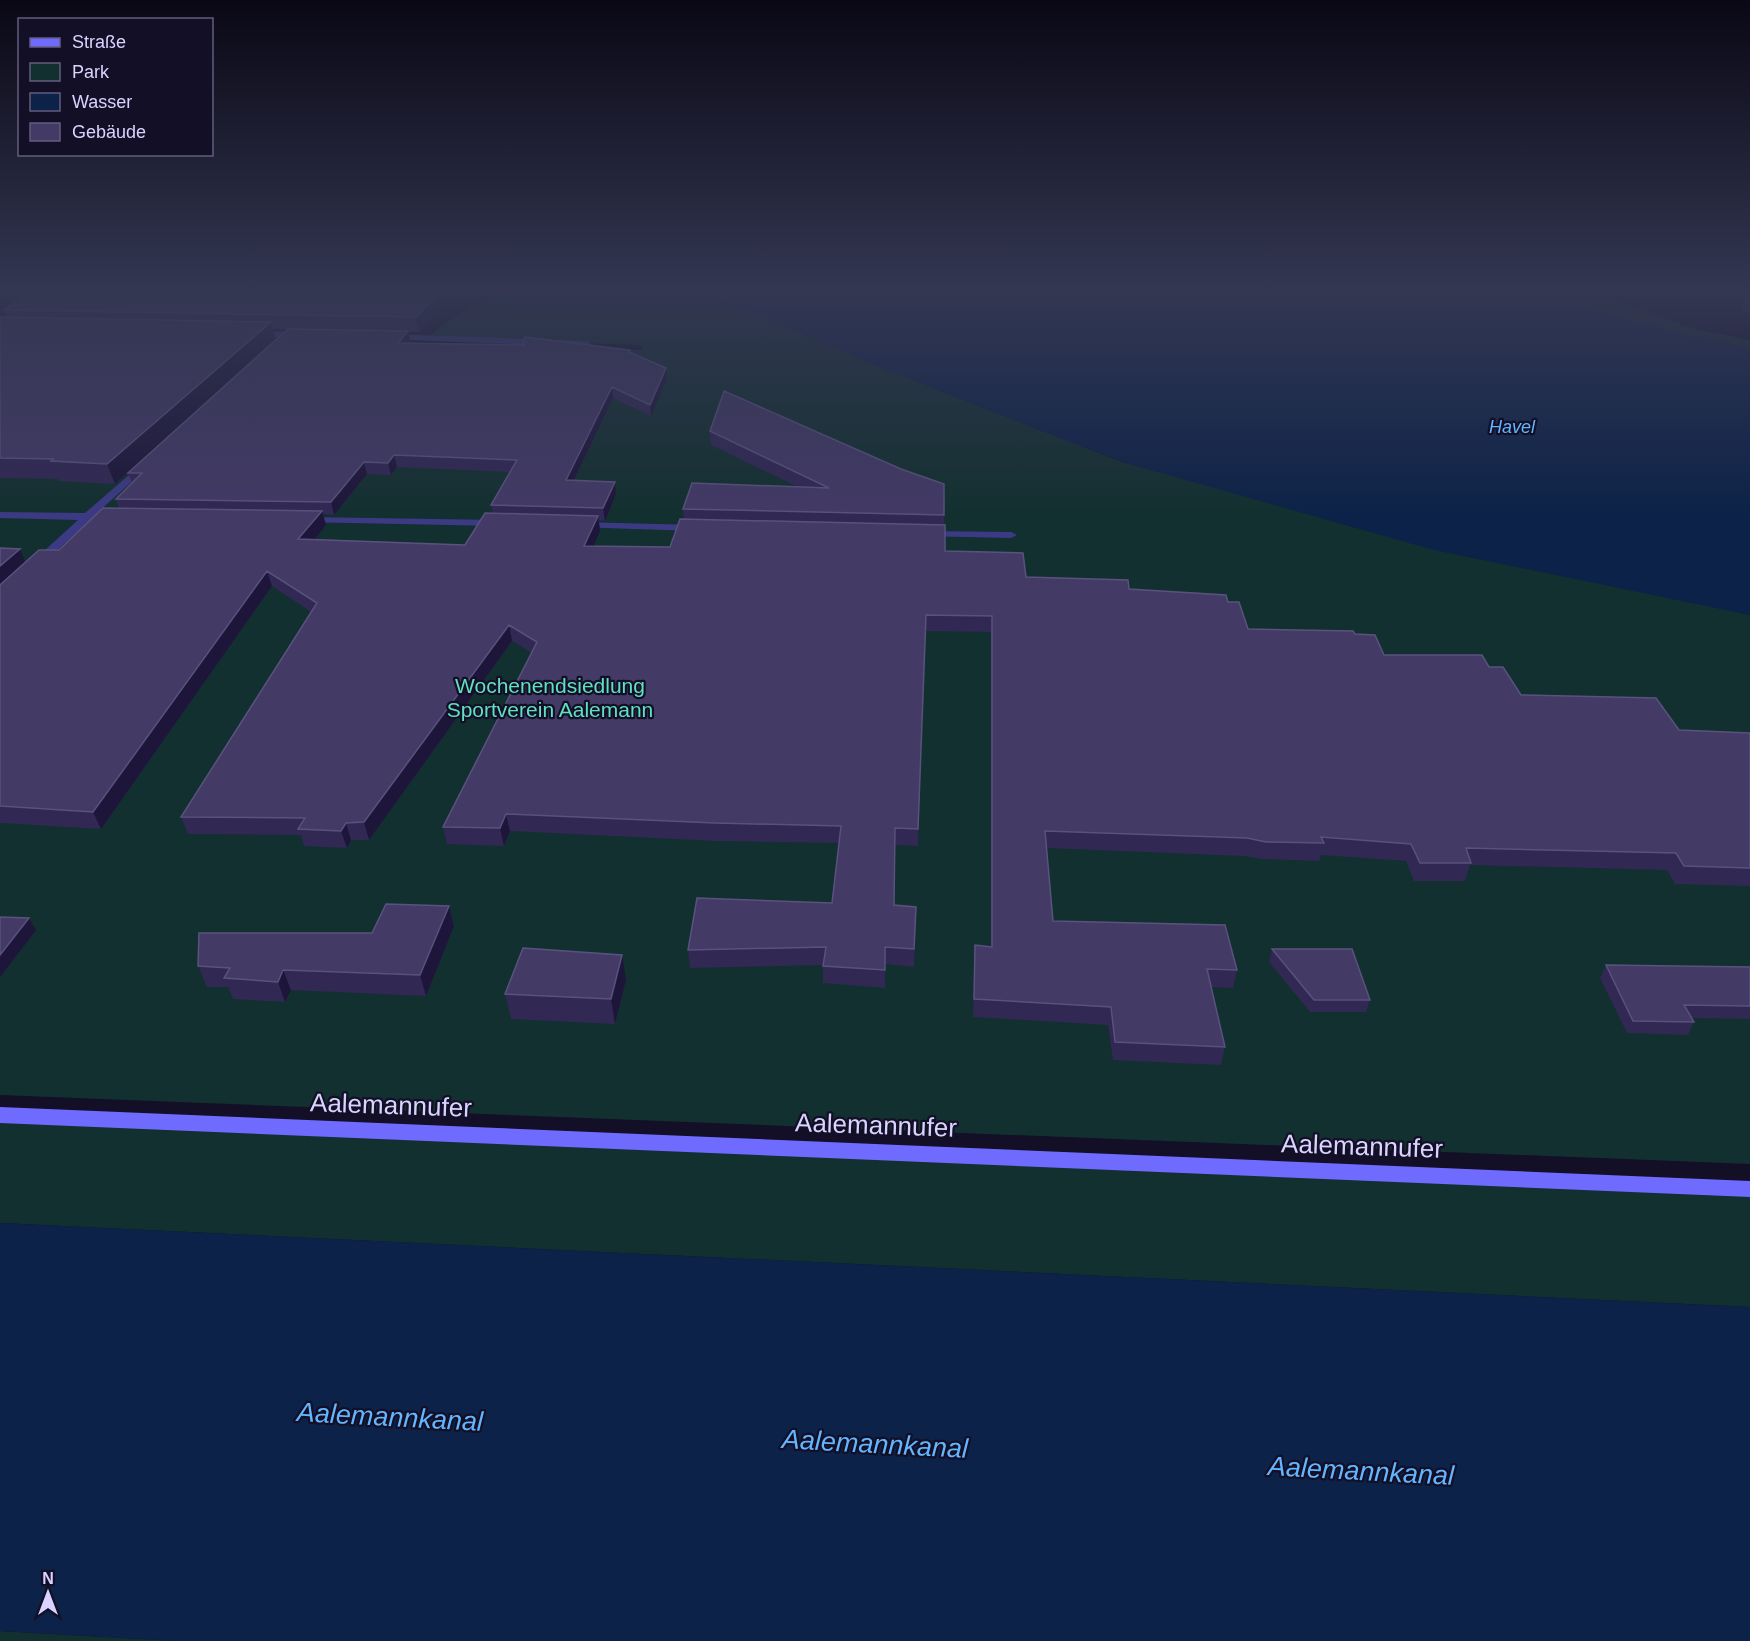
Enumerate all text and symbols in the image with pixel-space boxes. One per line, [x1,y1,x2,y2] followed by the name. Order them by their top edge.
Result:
[18,18,213,156] legend
[72,32,126,52] text: Straße
[72,62,110,82] text: Park
[72,92,132,112] text: Wasser
[72,122,146,142] text: Gebäude
[1489,417,1536,437] water label: Havel
[447,674,653,721] park label: Wochenendsiedlung Sportverein Aalemann
[310,1087,473,1123] street label: Aalemannufer
[795,1107,958,1143] street label: Aalemannufer
[1281,1128,1444,1164] street label: Aalemannufer
[294,1397,485,1437] water label: Aalemannkanal
[779,1424,970,1464] water label: Aalemannkanal
[1265,1451,1456,1491] water label: Aalemannkanal
[18,1563,78,1623] north arrow
[42,1570,54,1587] text: N

